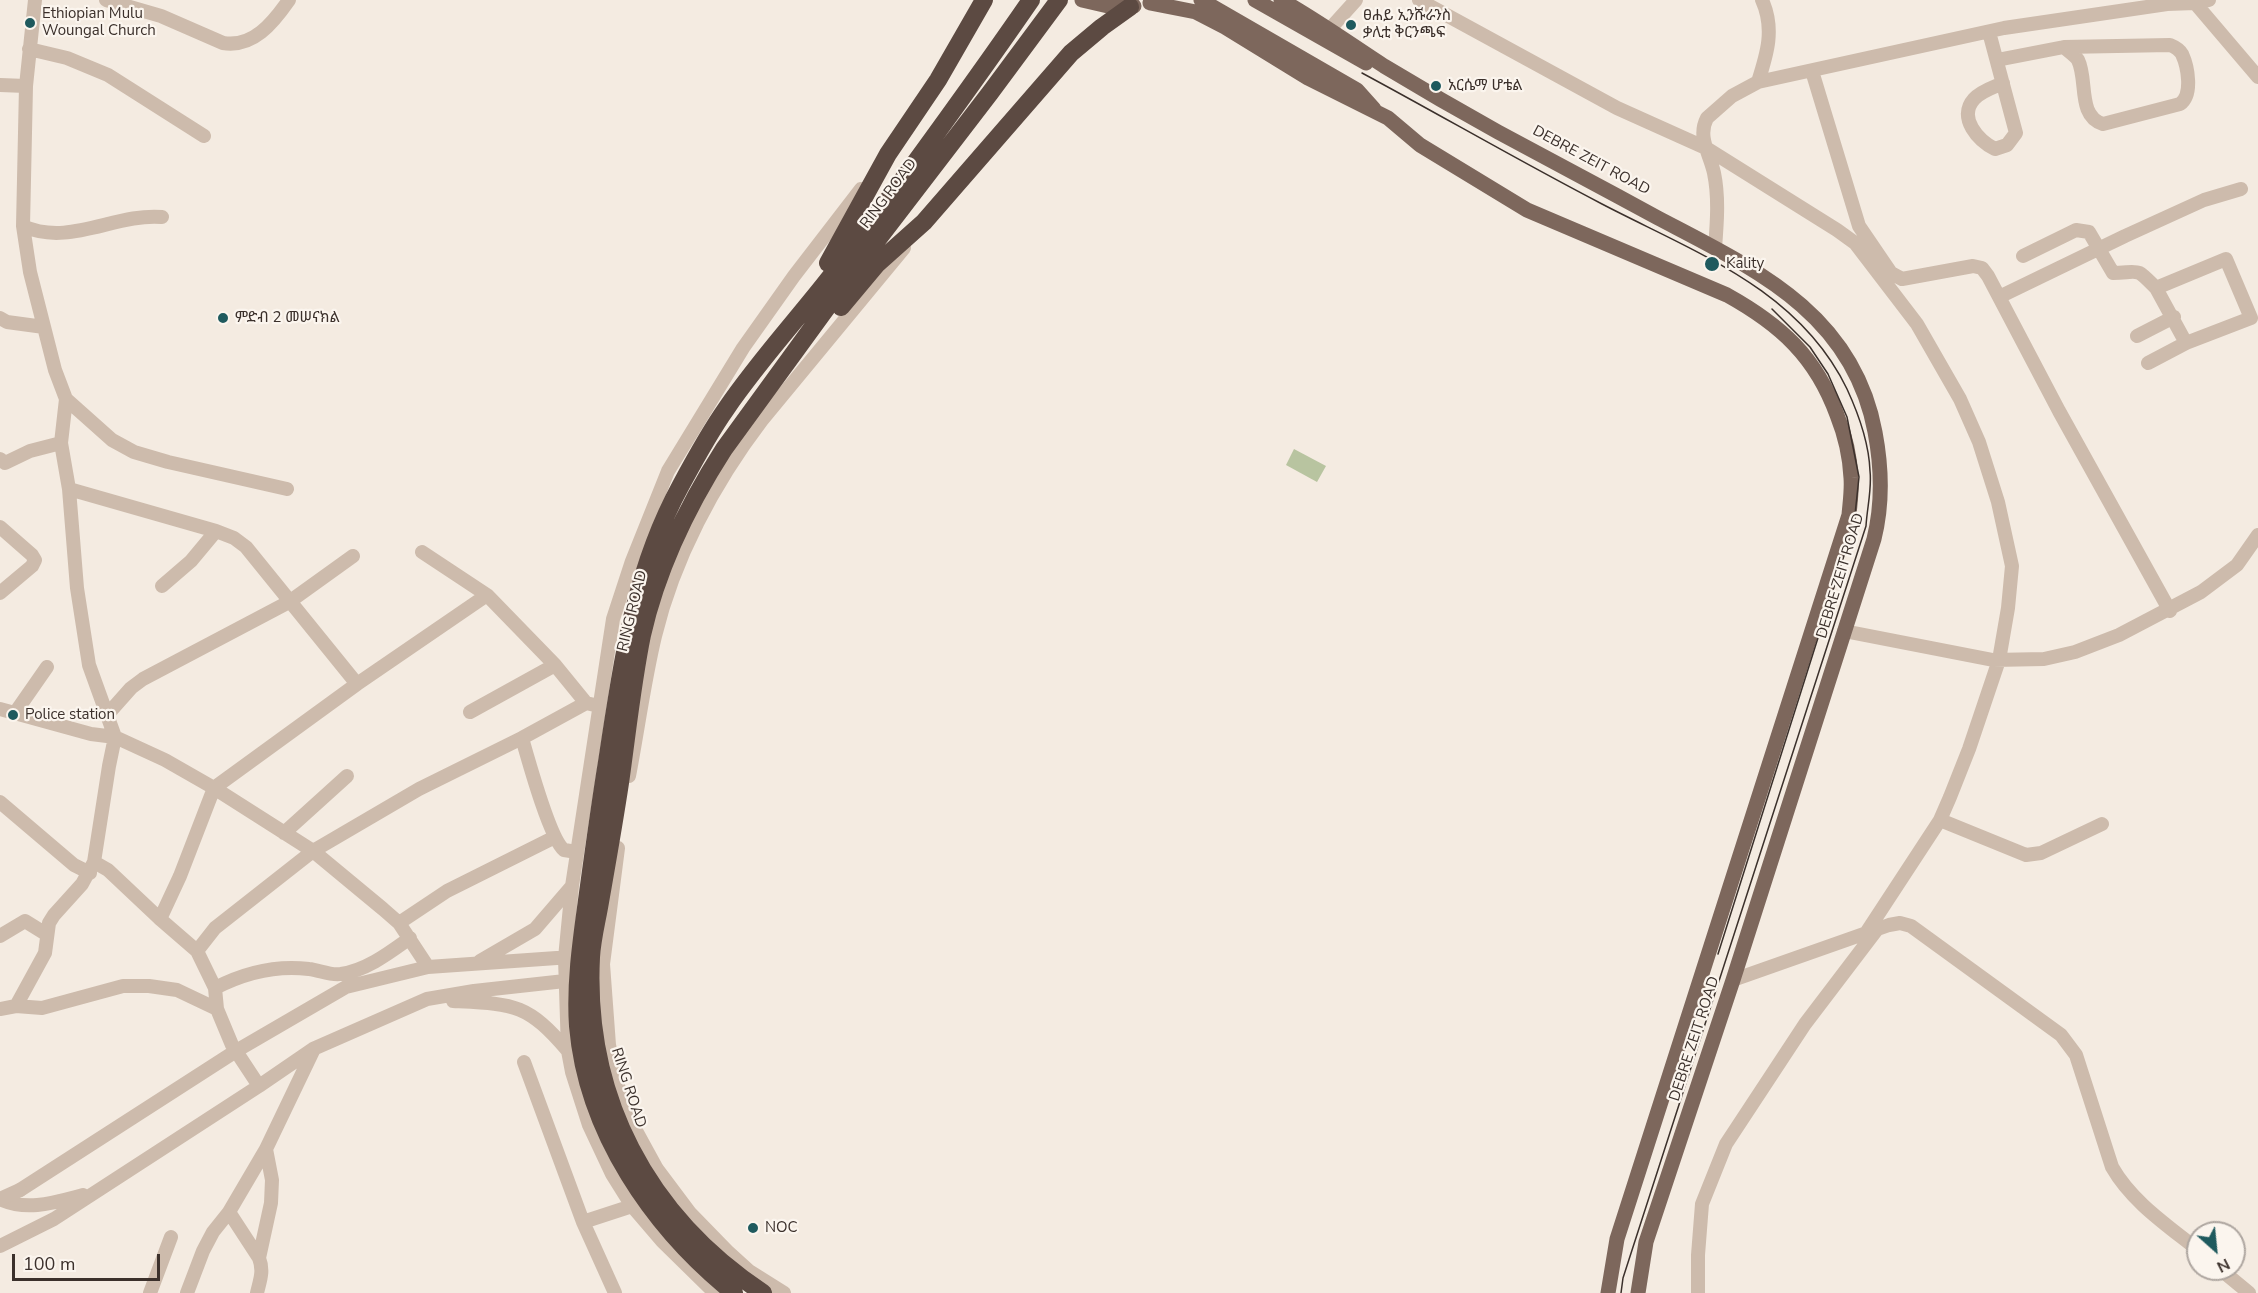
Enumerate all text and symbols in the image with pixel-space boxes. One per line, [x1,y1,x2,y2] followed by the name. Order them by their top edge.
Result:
[42,5,156,40] place label: Ethiopian Mulu Woungal Church
[1363,7,1451,42] place label: ፀሐይ ኢንሹራንስ ቃሊቲ ቅርንጫፍ
[23,16,37,30] marker: Ethiopian Mulu Woungal Church
[1344,18,1358,32] marker: ፀሐይ ኢንሹራንስ ቃሊቲ ቅርንጫፍ
[1448,77,1523,95] place label: አርሴማ ሆቴል
[1429,79,1443,93] marker: አርሴማ ሆቴል
[1529,122,1653,200] street label: DEBRE ZEIT ROAD
[857,155,921,233] street label: RING ROAD
[1703,255,1721,273] marker: Kality
[1726,255,1764,273] place label: Kality
[235,309,340,327] place label: ምድብ 2 መሠናክል
[216,311,230,325] marker: ምድብ 2 መሠናክል
[1813,511,1869,641] street label: DEBRE ZEIT ROAD
[614,569,652,653] street label: RING ROAD
[25,706,115,724] place label: Police station
[6,708,20,722] marker: Police station
[1666,974,1724,1104] street label: DEBRE ZEIT ROAD
[607,1046,649,1130] street label: RING ROAD
[765,1219,798,1237] place label: NOC
[746,1221,760,1235] marker: NOC
[2186,1221,2246,1281] north arrow
[15,1242,164,1280] scale bar
[23,1252,75,1276] text: 100 m
[2213,1253,2234,1278] text: N

